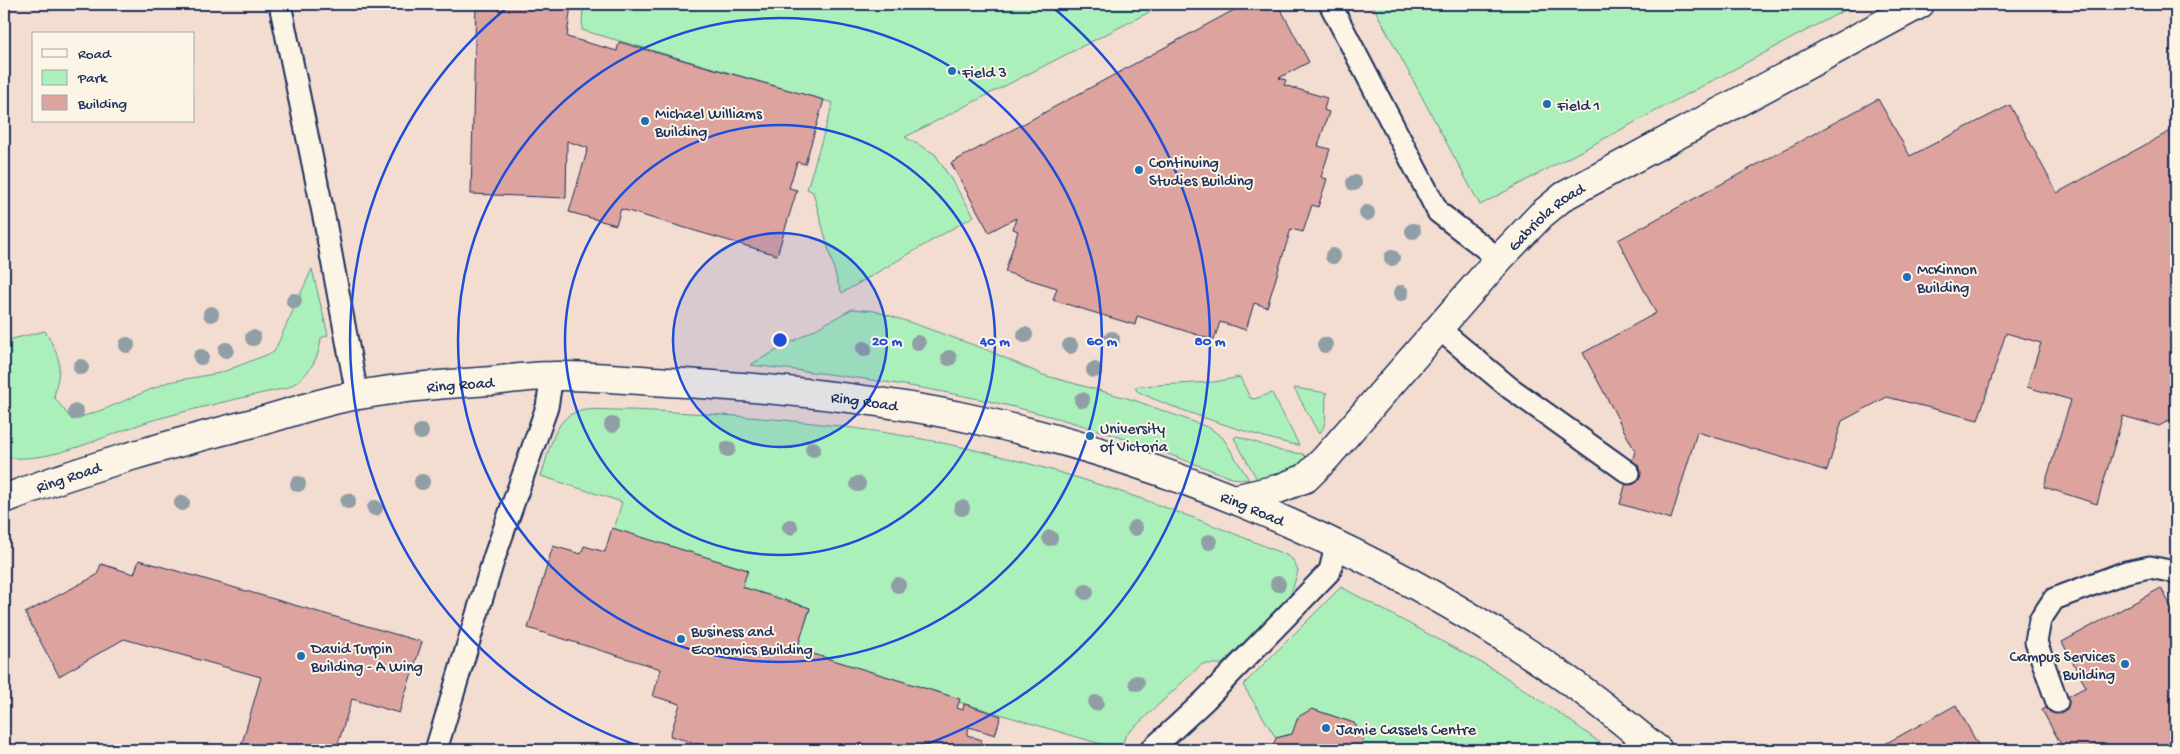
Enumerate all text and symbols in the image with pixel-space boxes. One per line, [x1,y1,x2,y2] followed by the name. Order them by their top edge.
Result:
[32,32,195,122] legend
[78,46,112,64] text: Road
[946,65,958,77] marker: Field 3
[961,65,1007,84] place label: Field 3
[77,70,108,88] text: Park
[77,96,127,114] text: Building
[1541,98,1553,110] marker: Field 1
[1556,98,1600,117] place label: Field 1
[654,106,763,143] place label: Michael Williams Building
[639,115,651,127] marker: Michael Williams Building
[1149,155,1253,192] place label: Continuing Studies Building
[1133,164,1145,176] marker: Continuing Studies Building
[1506,180,1590,257] street label: Gabriola Road
[1916,262,1977,299] place label: McKinnon Building
[1901,271,1913,283] marker: McKinnon Building
[771,331,789,349] centre of rings
[872,333,902,351] text: 20 m
[979,333,1010,351] text: 40 m
[1087,333,1118,351] text: 60 m
[1195,333,1226,351] text: 80 m
[426,375,496,399] street label: Ring Road
[830,390,901,418] street label: Ring Road
[1100,421,1169,458] place label: University of Victoria
[1084,430,1096,442] marker: University of Victoria
[34,459,105,499] street label: Ring Road
[1217,489,1288,533] street label: Ring Road
[690,624,813,661] place label: Business and Economics Building
[675,633,687,645] marker: Business and Economics Building
[310,641,423,678] place label: David Turpin Building - A Wing
[2010,649,2116,686] place label: Campus Services Building
[295,650,307,662] marker: David Turpin Building - A Wing
[2119,658,2131,670] marker: Campus Services Building
[1320,722,1332,734] marker: Jamie Cassels Centre
[1336,722,1477,741] place label: Jamie Cassels Centre

